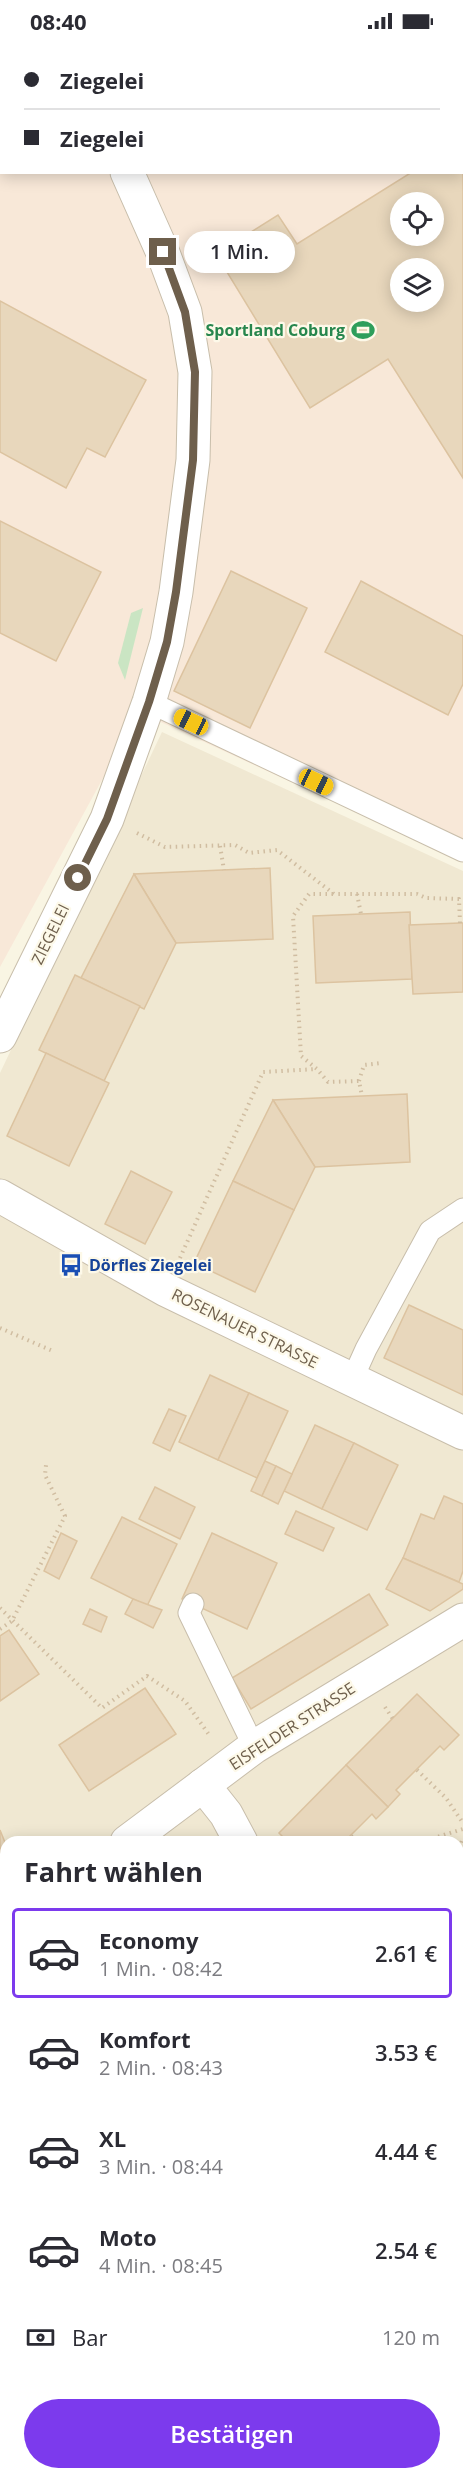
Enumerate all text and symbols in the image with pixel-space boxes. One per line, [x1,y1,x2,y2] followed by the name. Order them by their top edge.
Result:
[30,6,87,36] text: 08:40
[60,65,144,95] text: Ziegelei
[60,123,144,153] text: Ziegelei
[390,192,444,312] map controls
[390,192,444,246] button: locate
[184,231,295,273] callout: 1 Min.
[149,238,176,265] route end
[210,238,269,265] text: 1 Min.
[390,258,444,312] button: layers
[350,317,376,343] sports icon: Sportland Coburg
[206,319,345,341] place label: Sportland Coburg
[171,706,211,738] car
[296,766,336,798] car
[64,864,91,891] route start
[26,900,74,968] street label: ZIEGELEI
[58,1252,84,1278] bus stop icon: Dörfles Ziegelei
[89,1254,212,1276] place label: Dörfles Ziegelei
[168,1283,322,1373] street label: ROSENAUER STRASSE
[225,1677,359,1775] street label: EISFELDER STRASSE
[24,1853,203,1890] text: Fahrt wählen
[99,1925,198,1955] text: Economy
[27,1926,81,1980] icon: car
[375,1938,437,1968] text: 2.61 €
[99,1955,223,1982] text: 1 Min. · 08:42
[99,2024,191,2054] text: Komfort
[27,2025,81,2079] icon: car
[375,2037,437,2067] text: 3.53 €
[99,2054,223,2081] text: 2 Min. · 08:43
[99,2123,126,2153] text: XL
[27,2124,81,2178] icon: car
[375,2136,437,2166] text: 4.44 €
[99,2153,223,2180] text: 3 Min. · 08:44
[99,2222,157,2252] text: Moto
[27,2223,81,2277] icon: car
[375,2235,437,2265] text: 2.54 €
[99,2252,223,2279] text: 4 Min. · 08:45
[24,2321,57,2354] icon: cash
[72,2322,107,2352] text: Bar
[382,2324,440,2351] text: 120 m
[24,2399,440,2468] button: Bestätigen

